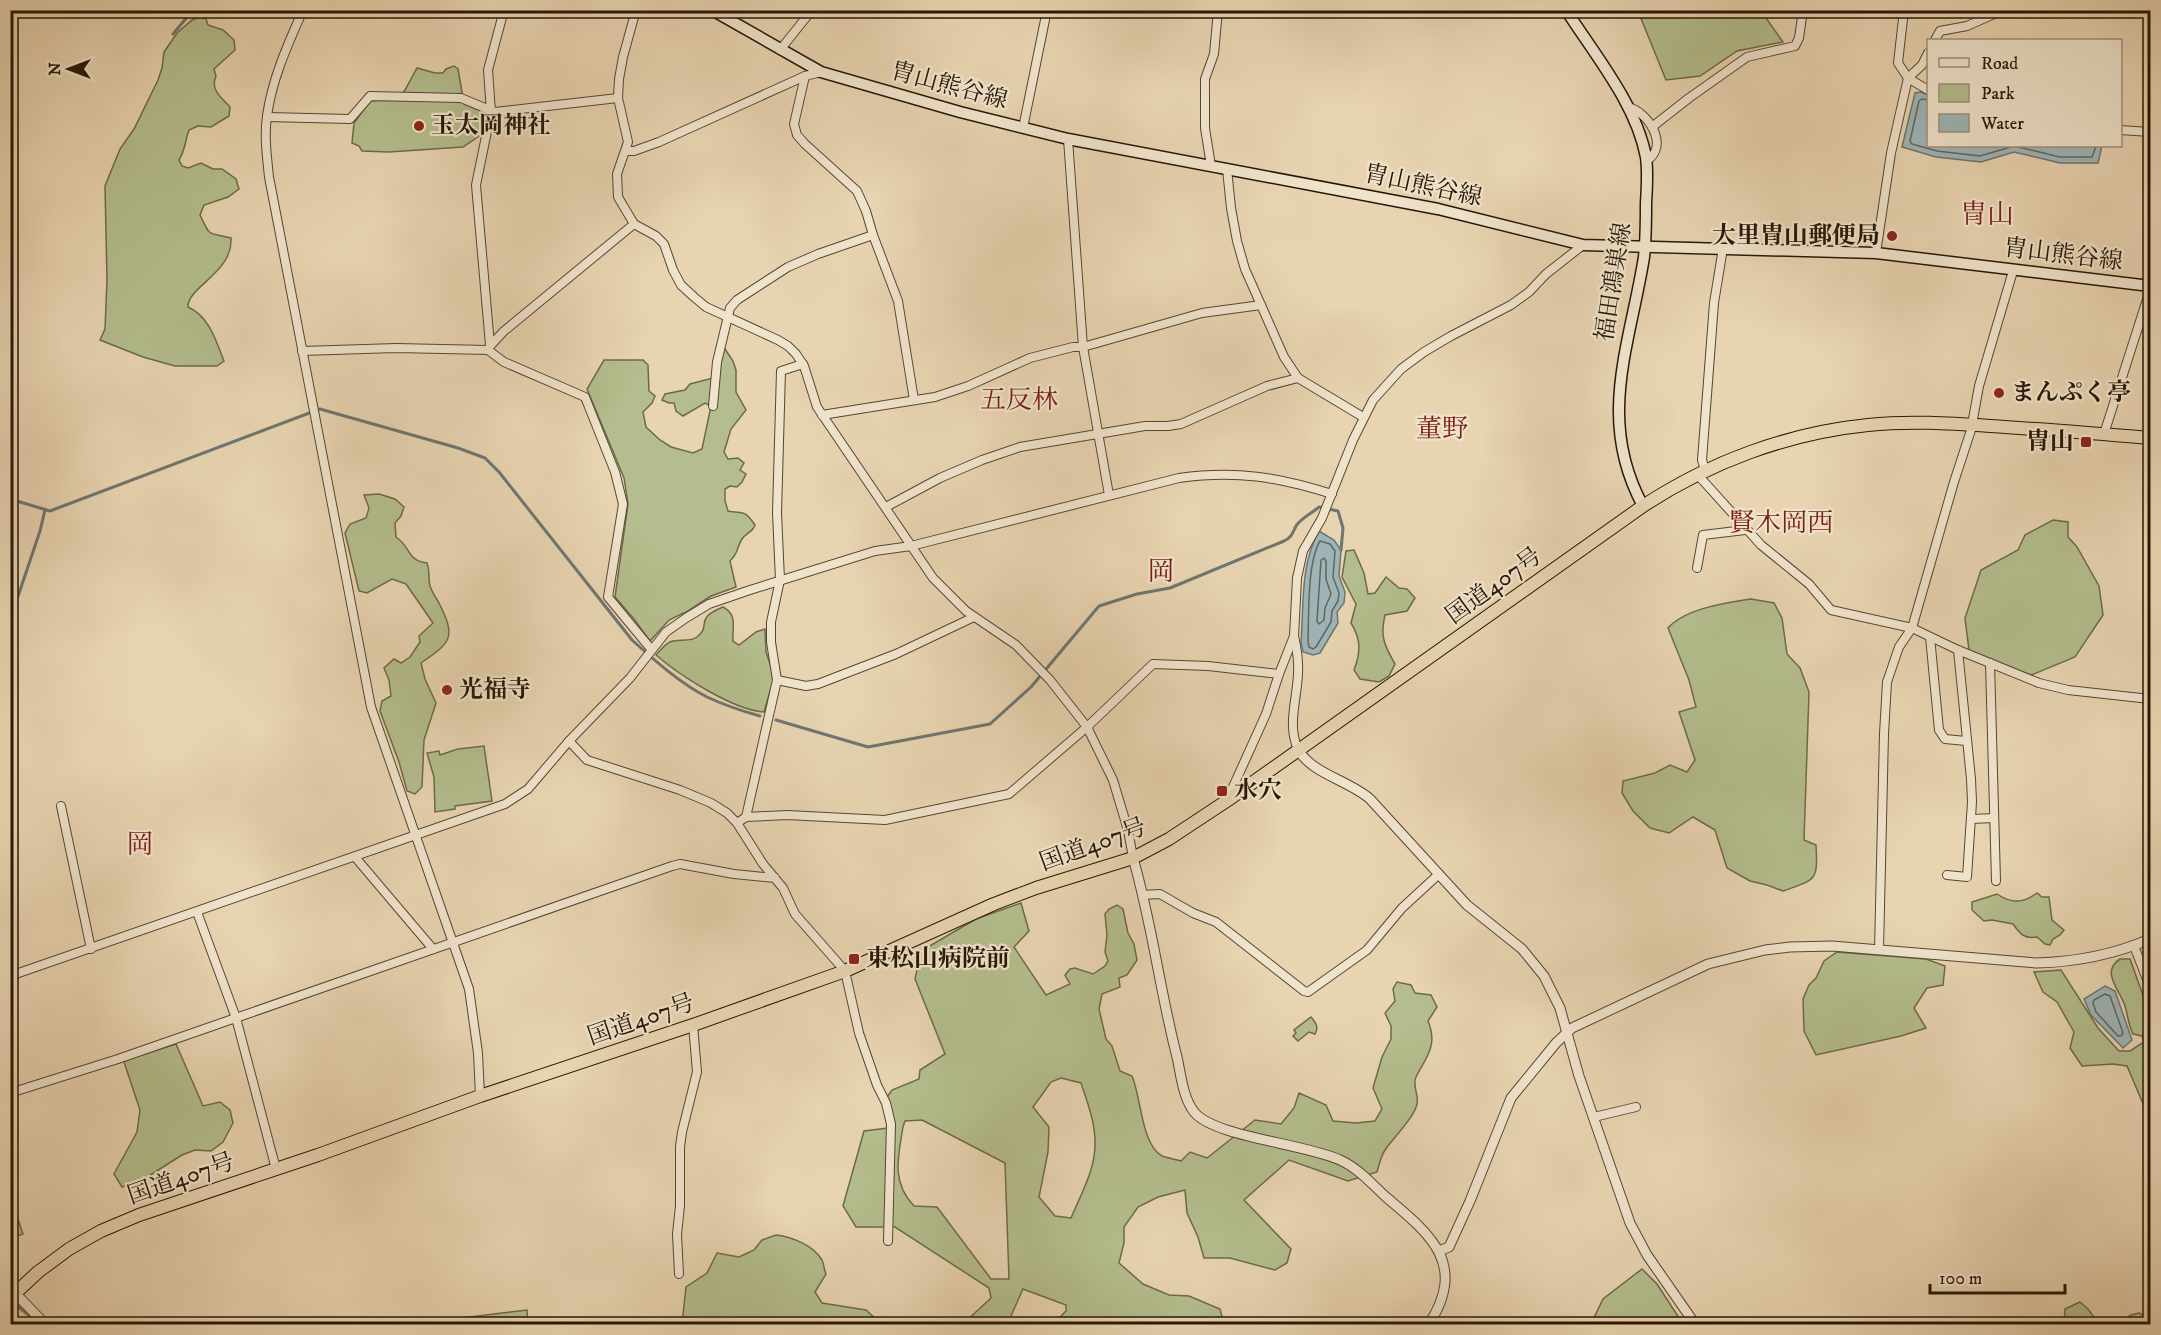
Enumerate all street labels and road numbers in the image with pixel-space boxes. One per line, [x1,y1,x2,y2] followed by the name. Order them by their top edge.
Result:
[887,56,1011,116] street label: 胄山熊谷線
[1361,159,1485,213] street label: 胄山熊谷線
[1590,220,1638,344] street label: 福田鴻巣線
[2002,233,2124,277] street label: 胄山熊谷線
[1440,541,1548,631] street label: 国道407号
[1036,812,1150,878] street label: 国道407号
[583,988,699,1052] street label: 国道407号
[123,1147,239,1211] street label: 国道407号

